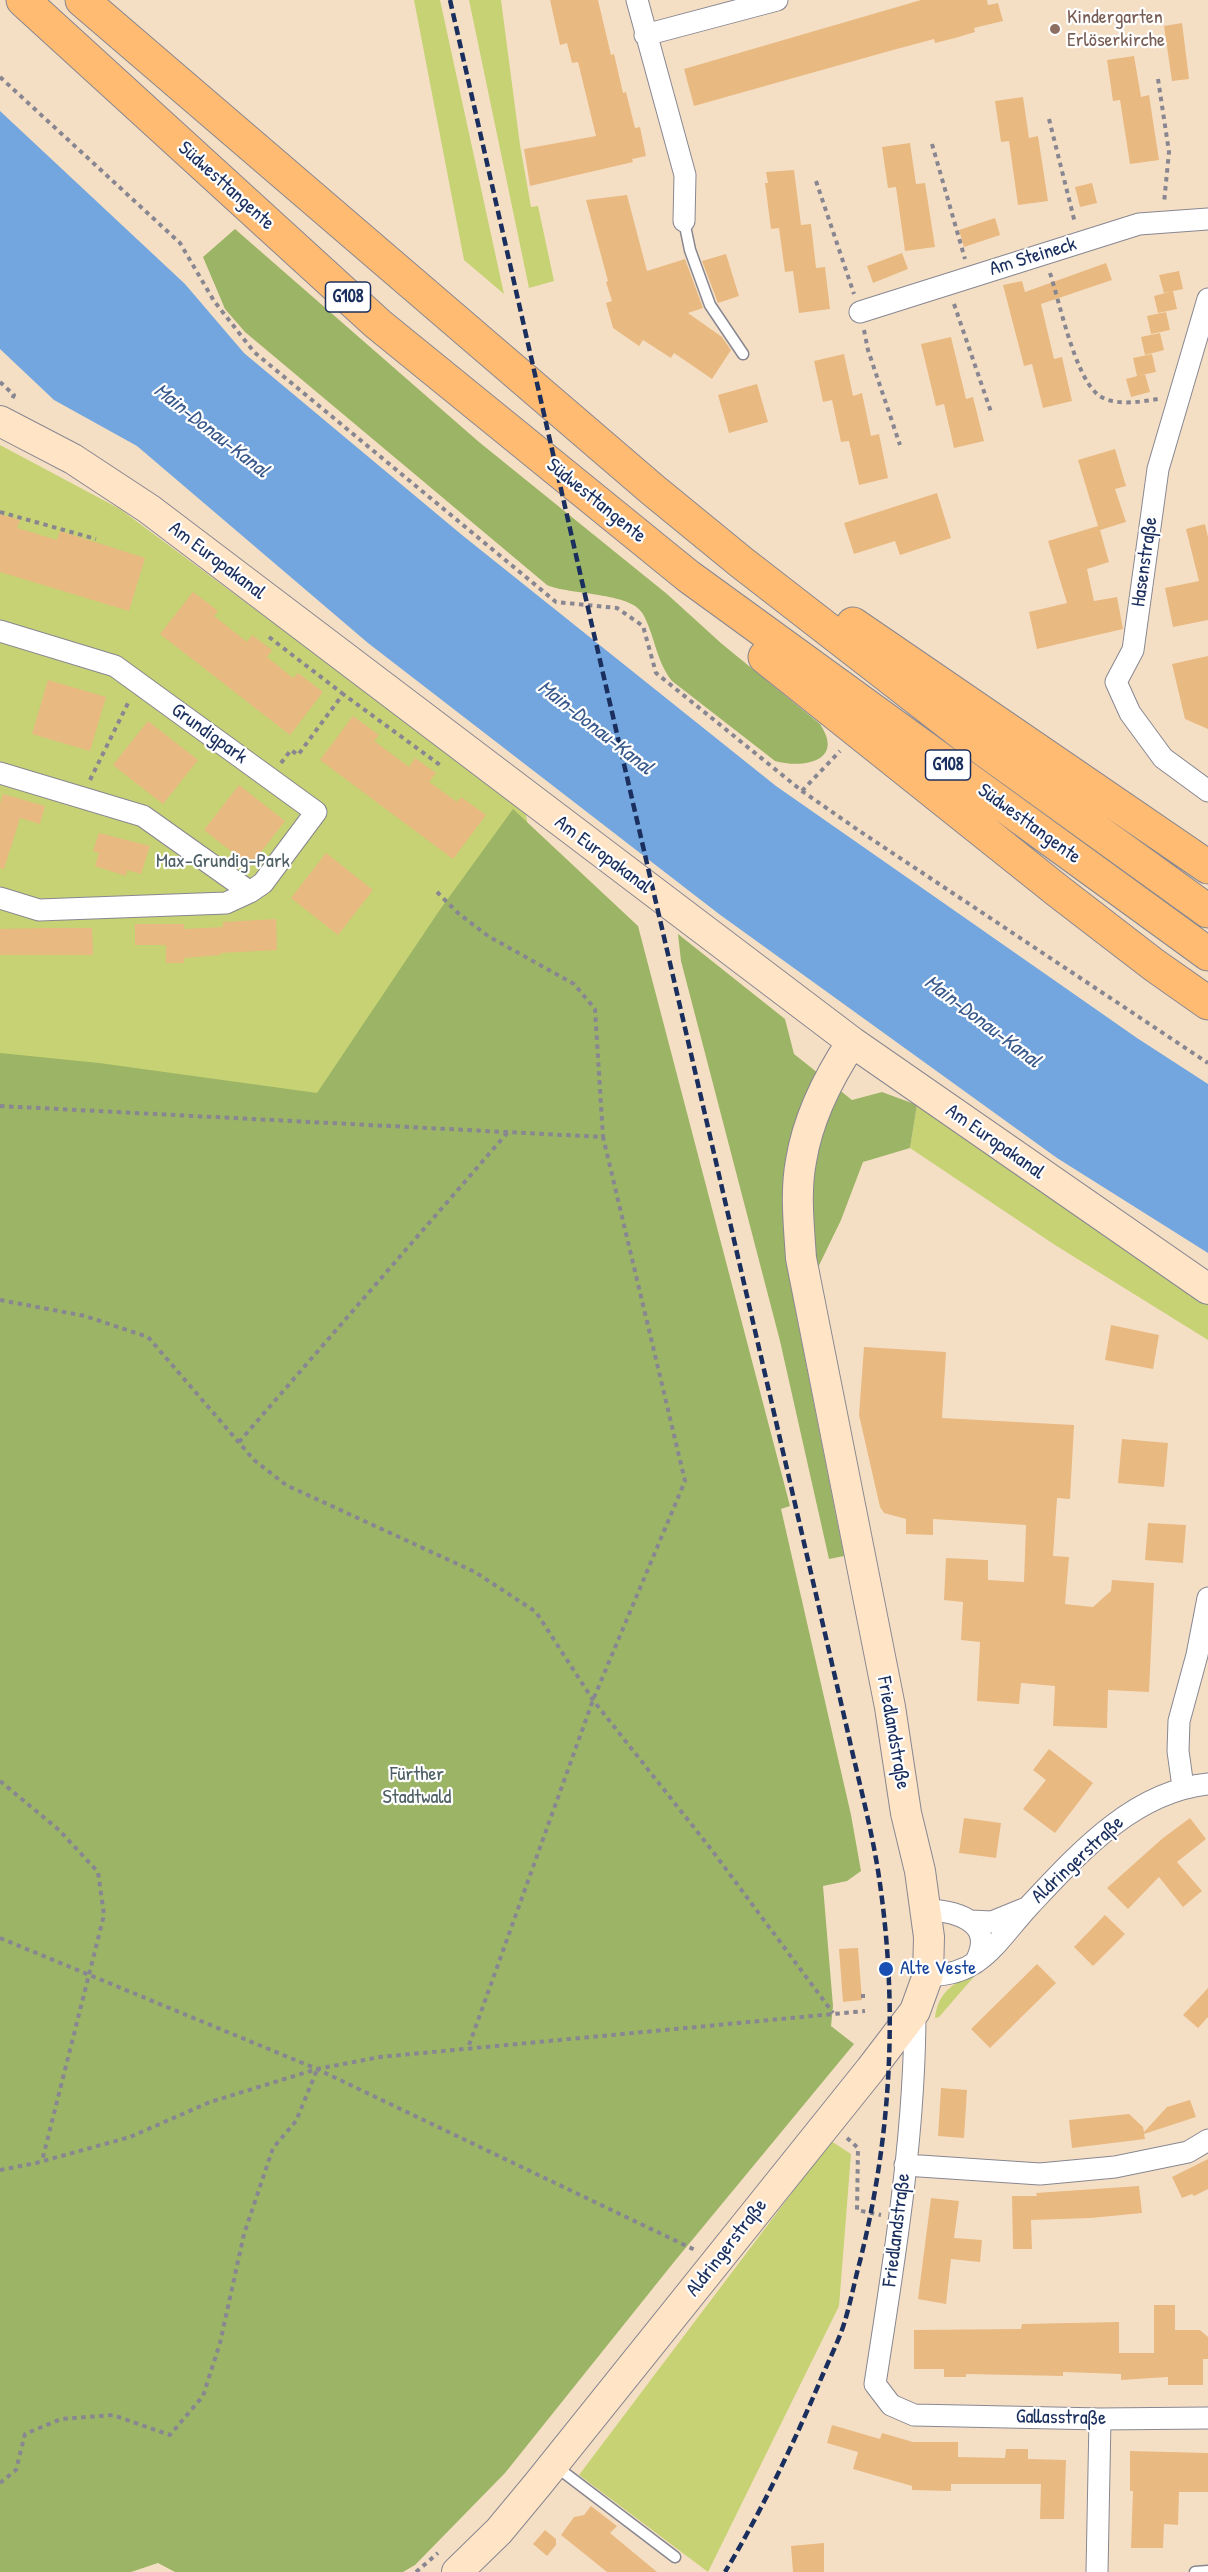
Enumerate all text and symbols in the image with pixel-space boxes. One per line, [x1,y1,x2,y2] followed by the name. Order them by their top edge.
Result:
[1067,6,1165,53] place label: Kindergarten Erlöserkirche
[1048,22,1062,36] marker: Kindergarten Erlöserkirche
[173,137,279,235] street label: Südwesttangente
[987,232,1079,282] street label: Am Steineck
[326,282,370,312] road number: G108
[148,378,274,484] water label: Main-Donau-Kanal
[541,454,651,548] street label: Südwesttangente
[1127,515,1163,609] street label: Hasenstraße
[164,517,270,605] street label: Am Europakanal
[532,675,658,781] water label: Main-Donau-Kanal
[166,698,252,770] street label: Grundigpark
[926,750,970,780] road number: G108
[973,779,1085,869] street label: Südwesttangente
[550,811,656,899] street label: Am Europakanal
[156,850,290,874] park label: Max-Grundig-Park
[919,970,1045,1074] water label: Main-Donau-Kanal
[941,1099,1049,1185] street label: Am Europakanal
[871,1675,915,1791] street label: Friedlandstraße
[383,1763,451,1810] park label: Fürther Stadtwald
[1027,1811,1129,1909] street label: Aldringerstraße
[900,1957,976,1981] place label: Alte Veste
[877,1960,895,1978] marker: Alte Veste
[878,2172,916,2288] street label: Friedlandstraße
[681,2194,773,2302] street label: Aldringerstraße
[1016,2405,1106,2431] street label: Gallasstraße

